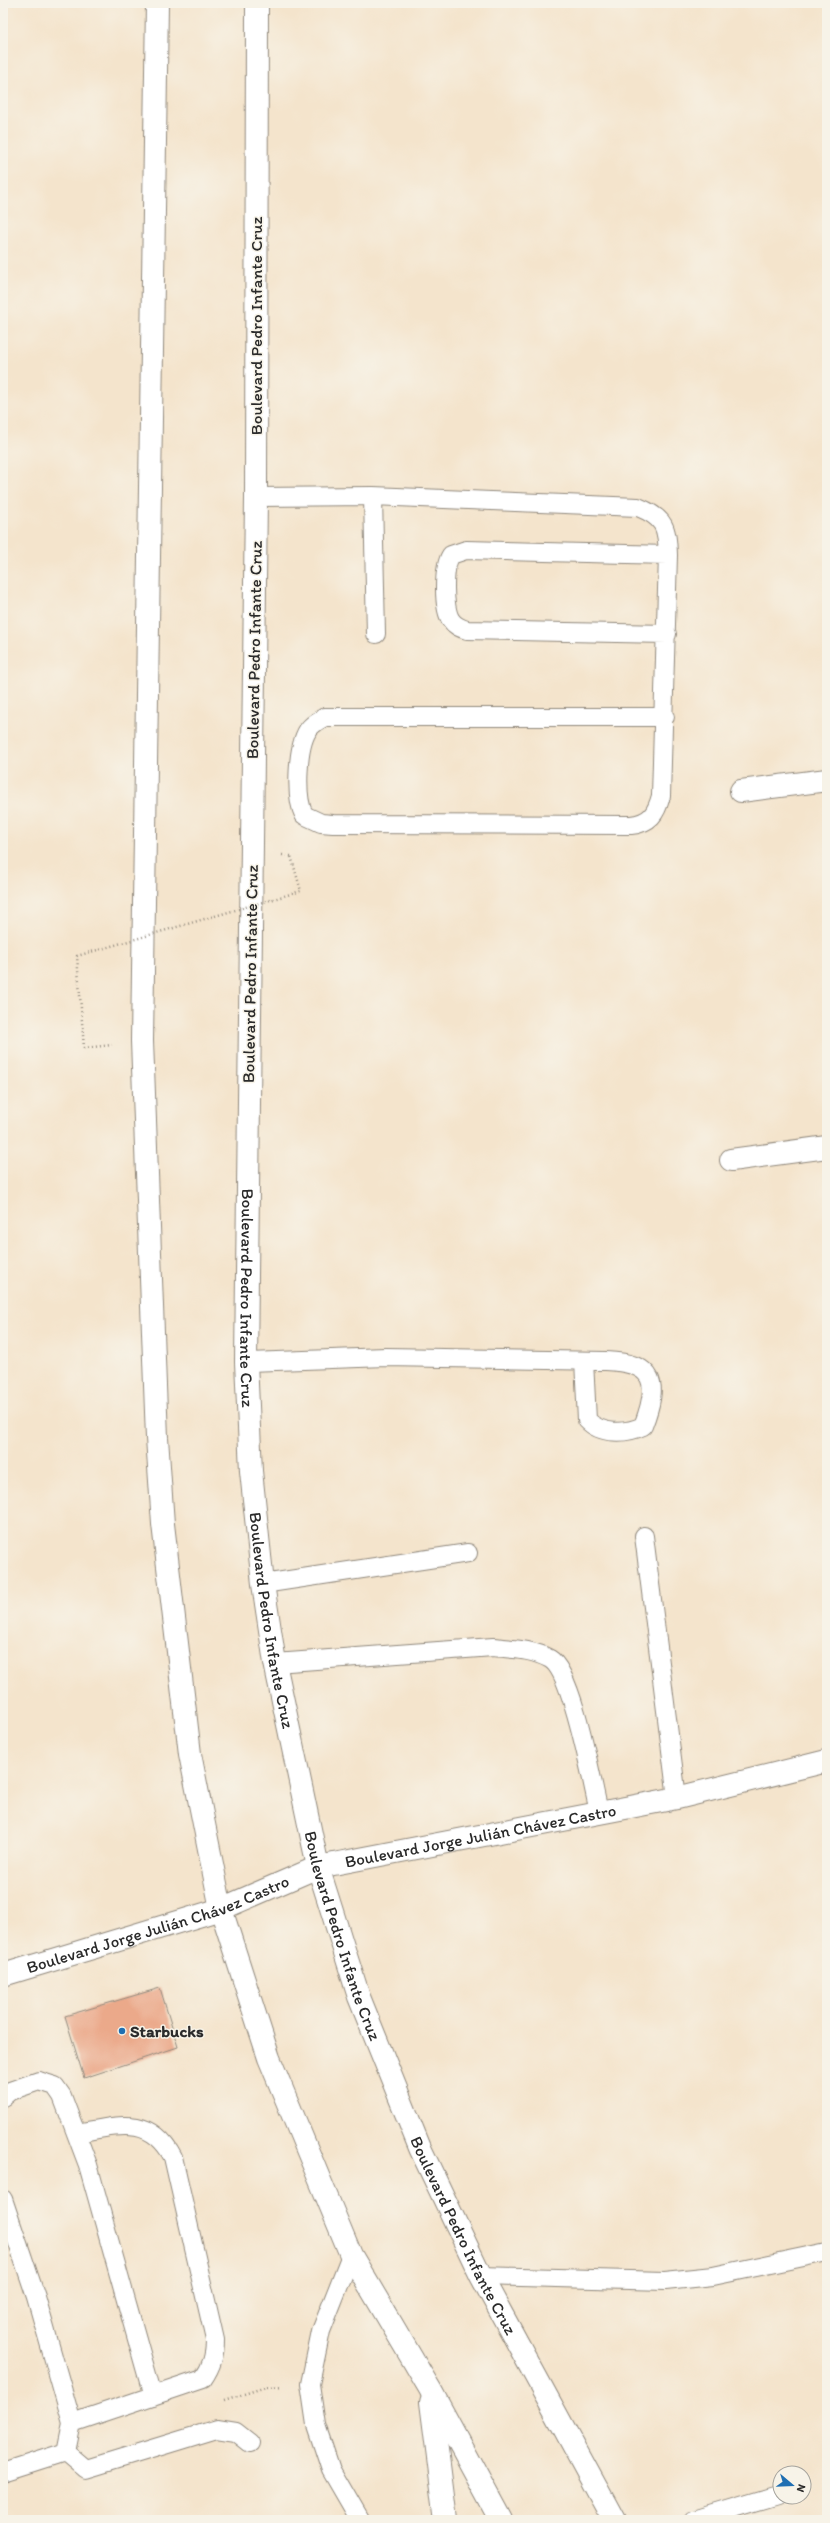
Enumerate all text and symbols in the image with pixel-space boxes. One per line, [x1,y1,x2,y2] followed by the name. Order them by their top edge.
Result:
[246,217,266,435] street label: Boulevard Pedro Infante Cruz
[242,540,266,759] street label: Boulevard Pedro Infante Cruz
[238,864,262,1083] street label: Boulevard Pedro Infante Cruz
[236,1188,258,1408] street label: Boulevard Pedro Infante Cruz
[245,1511,299,1730] street label: Boulevard Pedro Infante Cruz
[343,1800,618,1872] street label: Boulevard Jorge Julián Chávez Castro
[301,1829,385,2043] street label: Boulevard Pedro Infante Cruz
[24,1871,292,1977] street label: Boulevard Jorge Julián Chávez Castro
[130,2021,204,2041] place label: Starbucks
[117,2026,127,2036] marker: Starbucks
[406,2133,521,2338] street label: Boulevard Pedro Infante Cruz
[772,2465,812,2505] north arrow
[794,2482,808,2494] text: N

